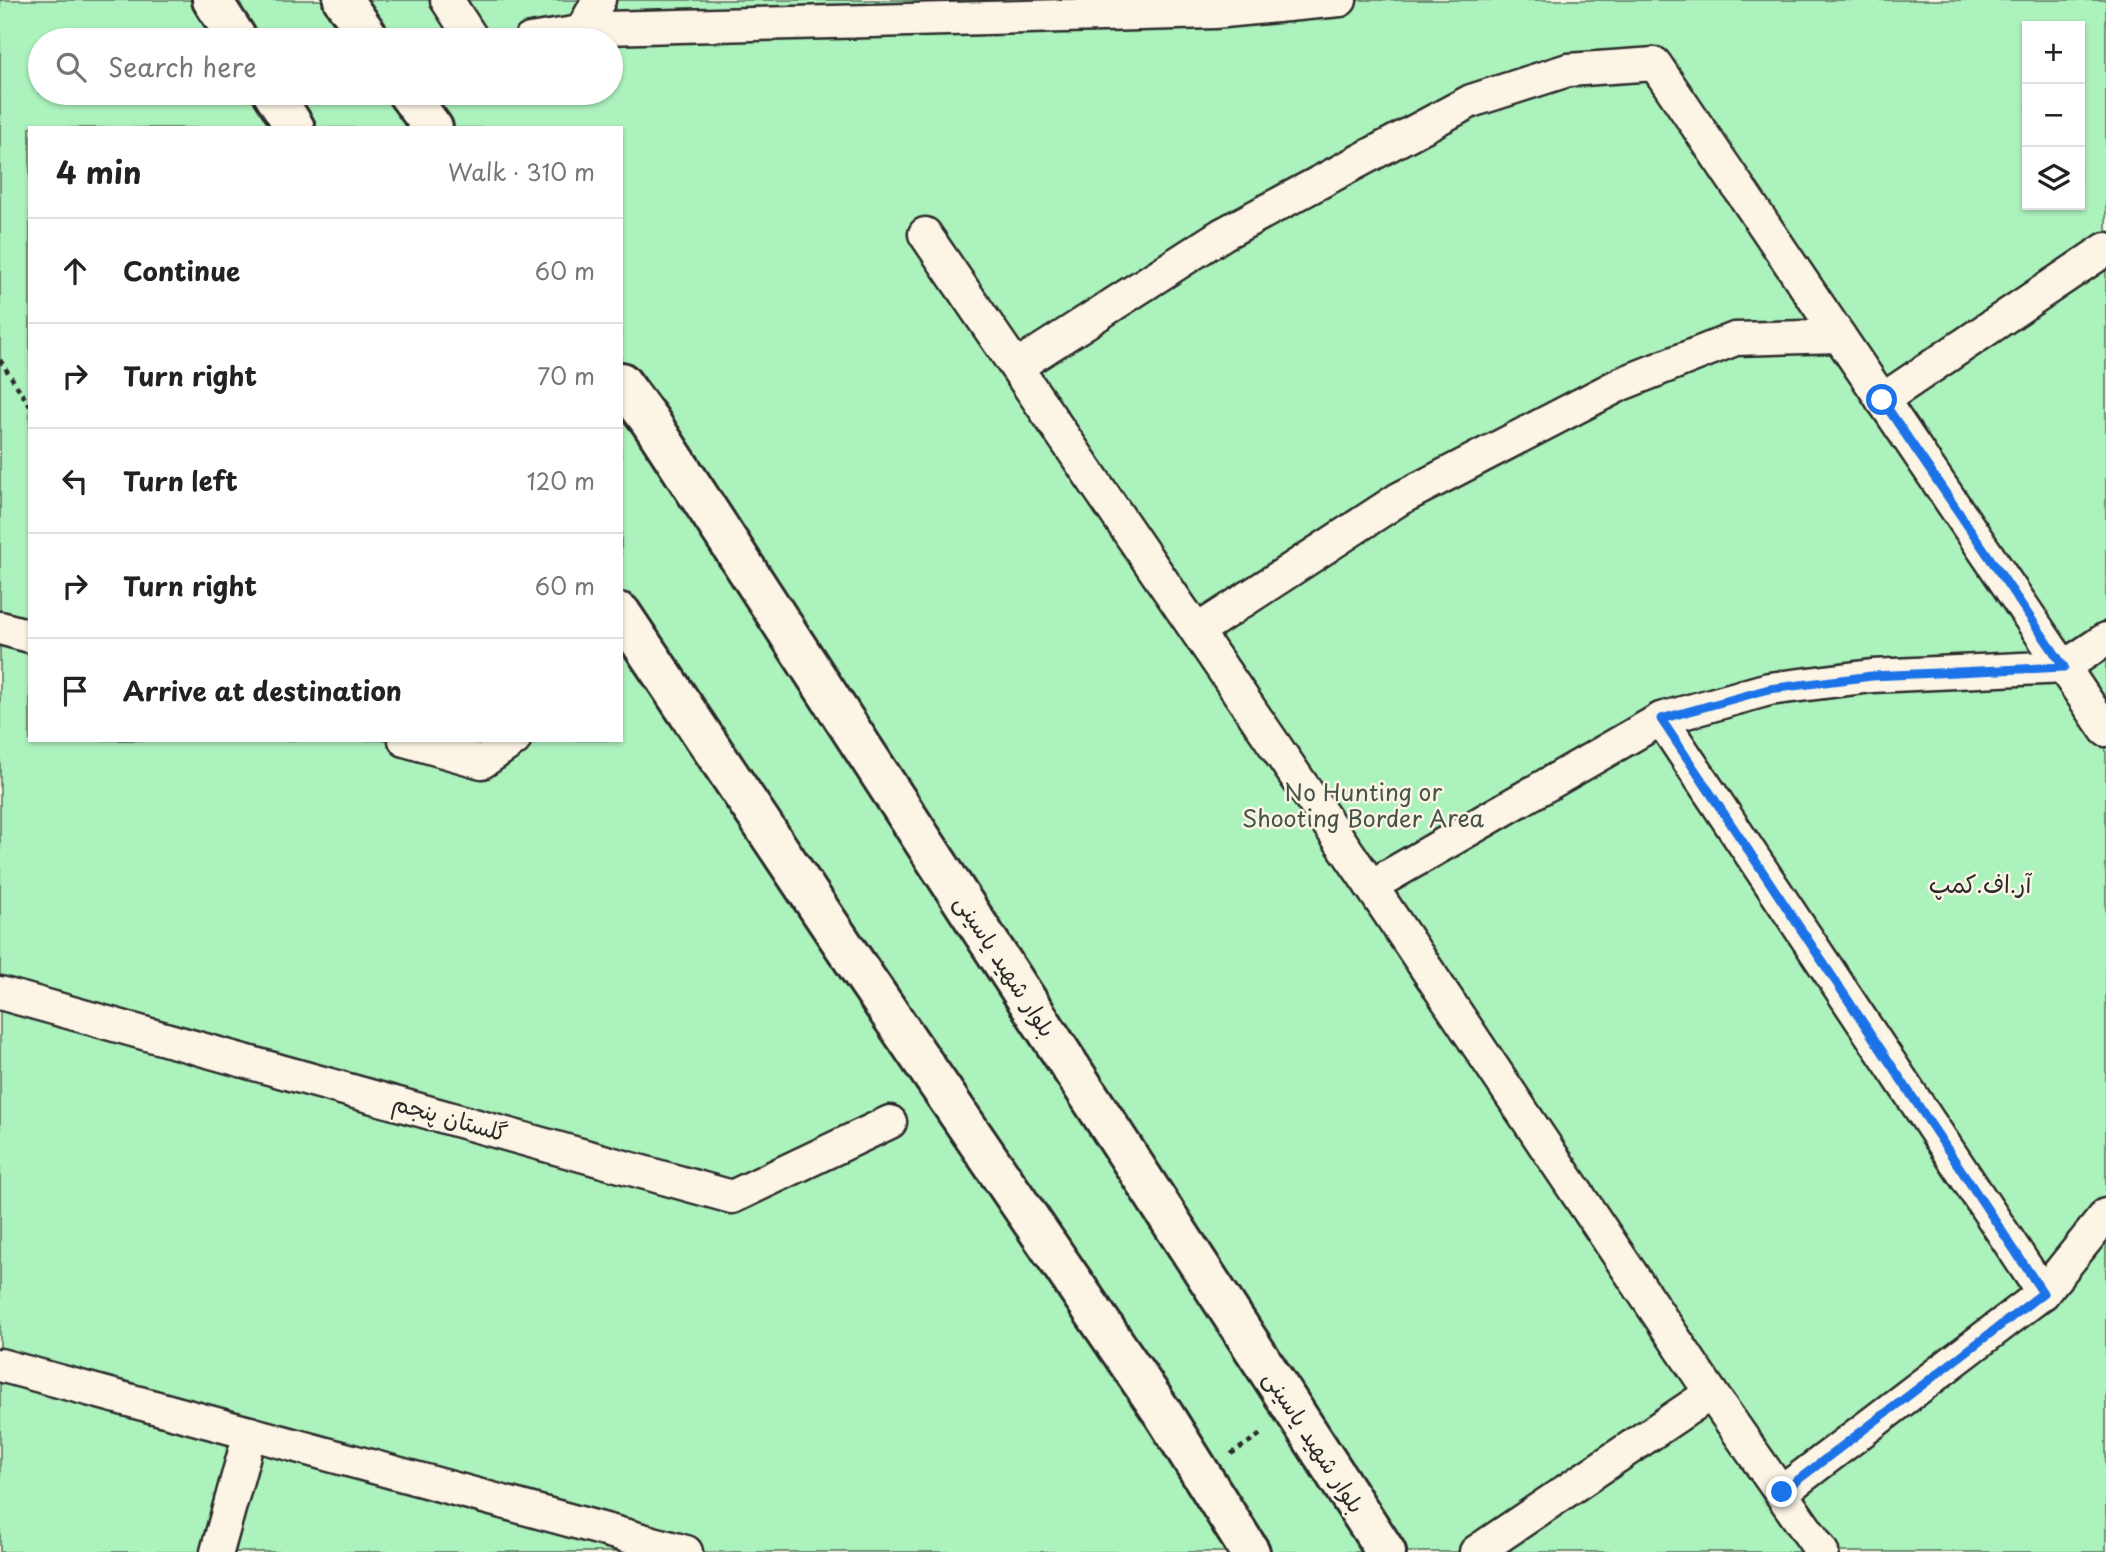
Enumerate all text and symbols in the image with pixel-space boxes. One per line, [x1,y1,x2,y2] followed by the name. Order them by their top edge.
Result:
[2022,21,2085,210] map controls
[2022,21,2085,84] button: +
[28,28,623,105] search box
[108,47,257,86] text: Search here
[52,48,90,86] icon: search
[2022,84,2085,147] button: −
[2022,147,2085,210] button: layers
[56,149,142,194] text: 4 min
[448,154,595,189] text: Walk · 310 m
[123,251,240,290] text: Continue
[56,252,94,290] icon: ahead
[535,253,595,288] text: 60 m
[123,356,257,395] text: Turn right
[56,357,94,395] icon: right
[537,358,595,393] text: 70 m
[1866,384,1897,415] route start
[123,461,238,500] text: Turn left
[56,462,94,500] icon: left
[527,463,595,498] text: 120 m
[123,566,257,605] text: Turn right
[56,567,94,605] icon: right
[535,568,595,603] text: 60 m
[123,671,402,710] text: Arrive at destination
[56,672,94,710] icon: arrive
[1242,774,1485,835] park label: No Hunting or Shooting Border Area
[1929,865,2032,901] district label: آر.اف.کمپ
[947,887,1066,1043] street label: بلوار شهید یاسینی
[388,1083,512,1152] street label: گلستان پنجم
[1256,1363,1375,1519] street label: بلوار شهید یاسینی
[1766,1476,1797,1507] route end

